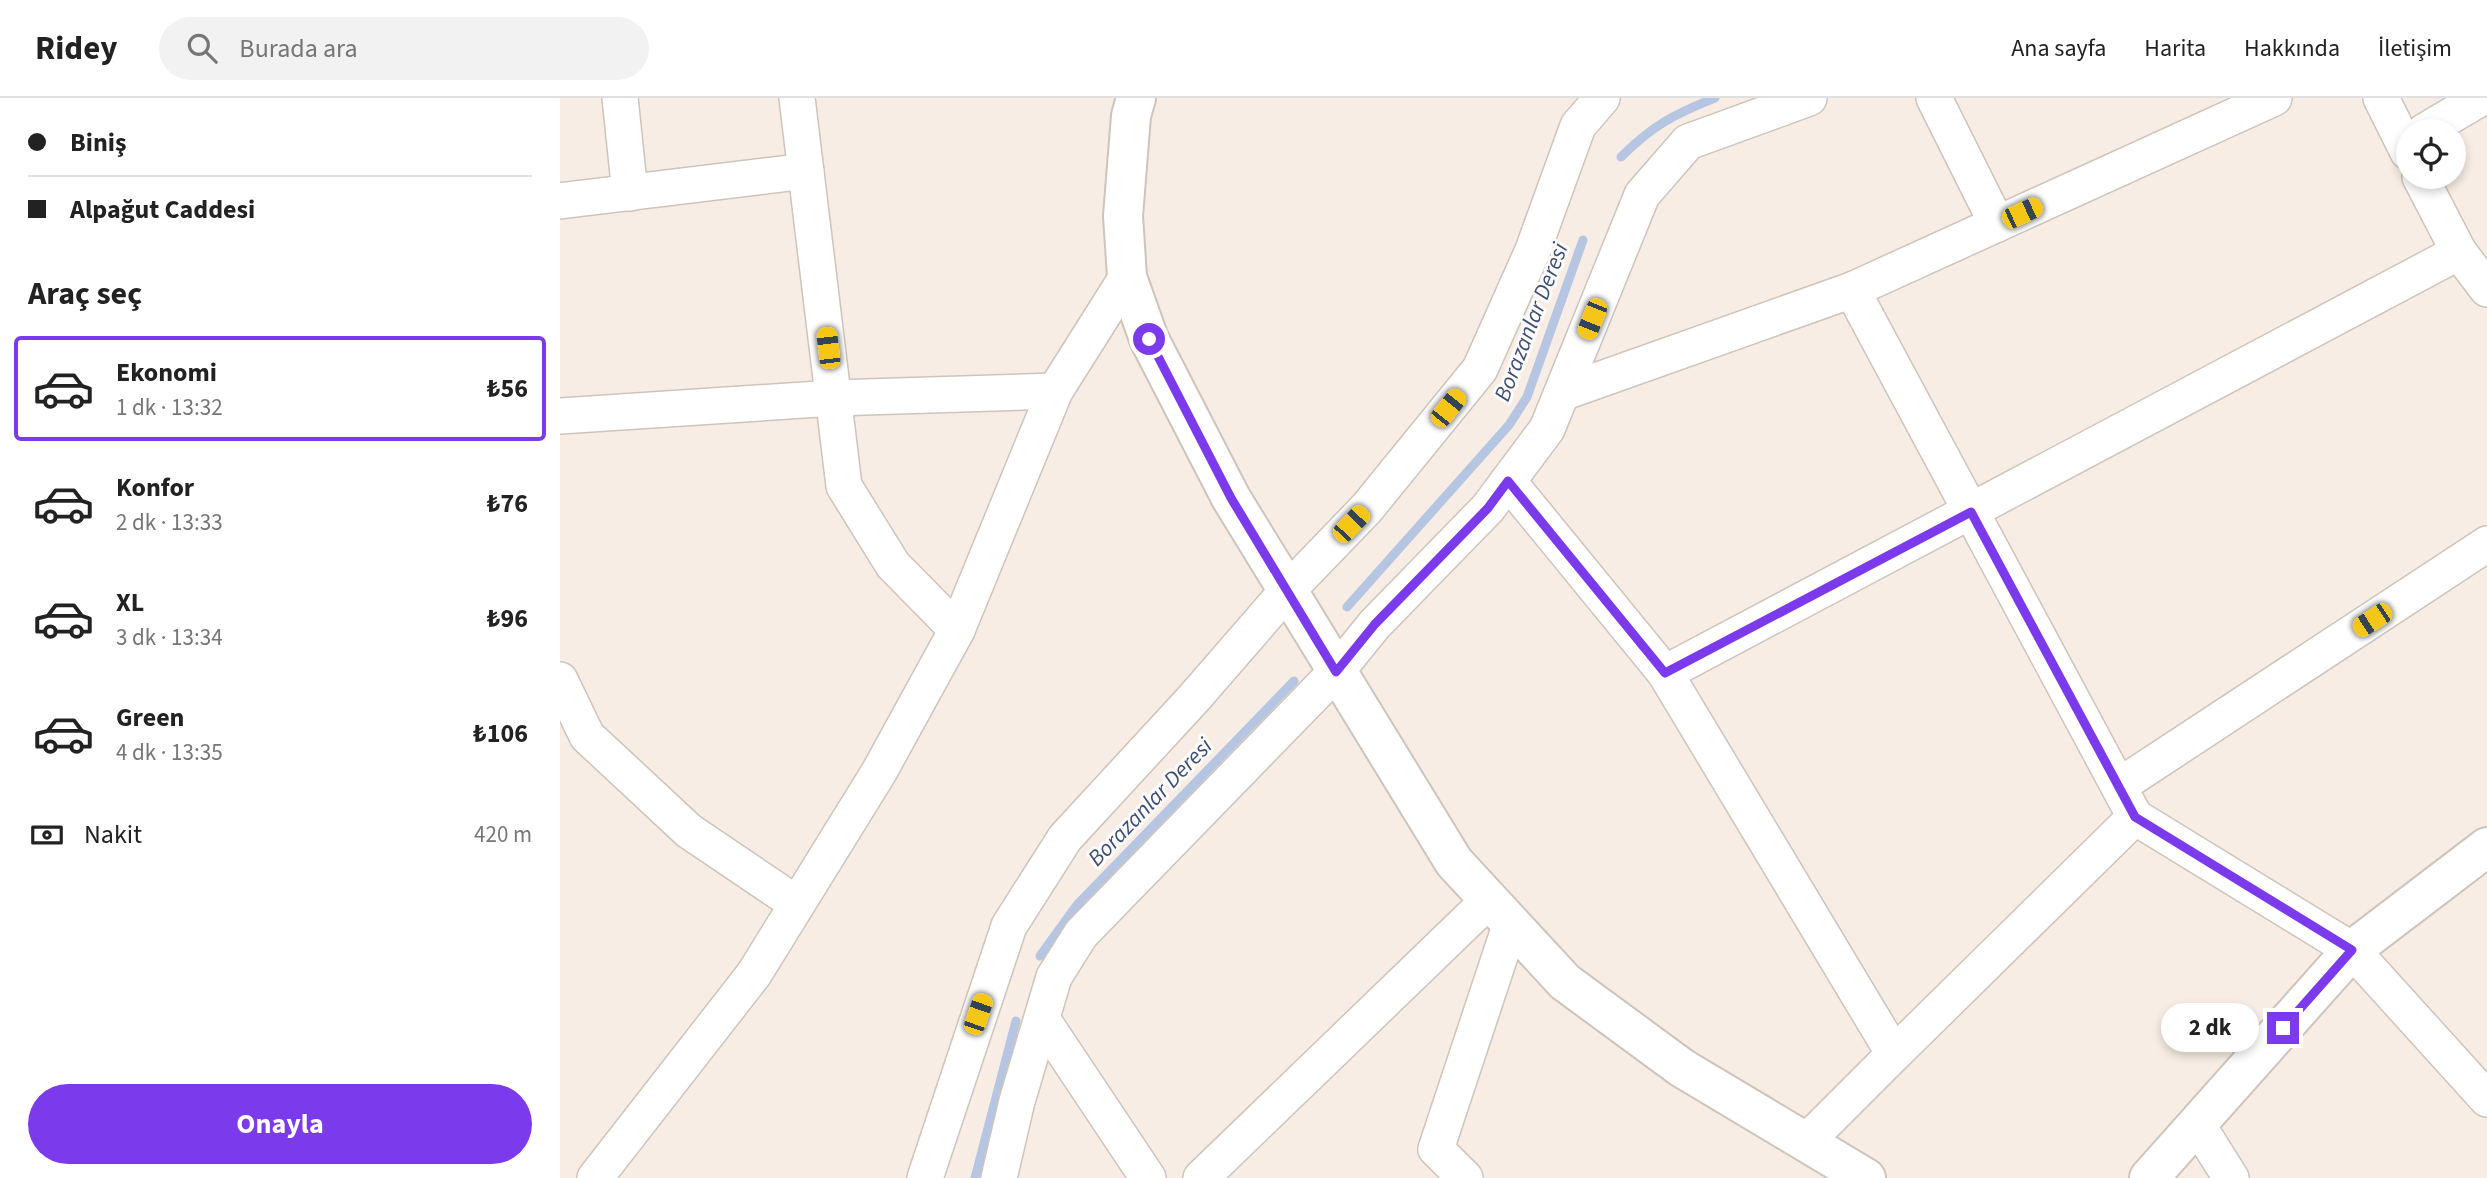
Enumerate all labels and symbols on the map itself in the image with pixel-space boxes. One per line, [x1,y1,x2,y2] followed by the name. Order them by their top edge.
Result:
[1999,195,2046,231] car
[1486,238,1577,406] water label: Borazanlar Deresi
[1575,296,1610,342] car
[1133,323,1165,355] route start
[816,326,841,370] car
[1427,385,1470,431] car
[1329,502,1374,546] car
[2349,600,2396,640] car
[1080,730,1220,874] water label: Borazanlar Deresi
[962,991,995,1037] car
[2160,1004,2258,1052] callout: 2 dk
[2267,1012,2299,1044] route end

